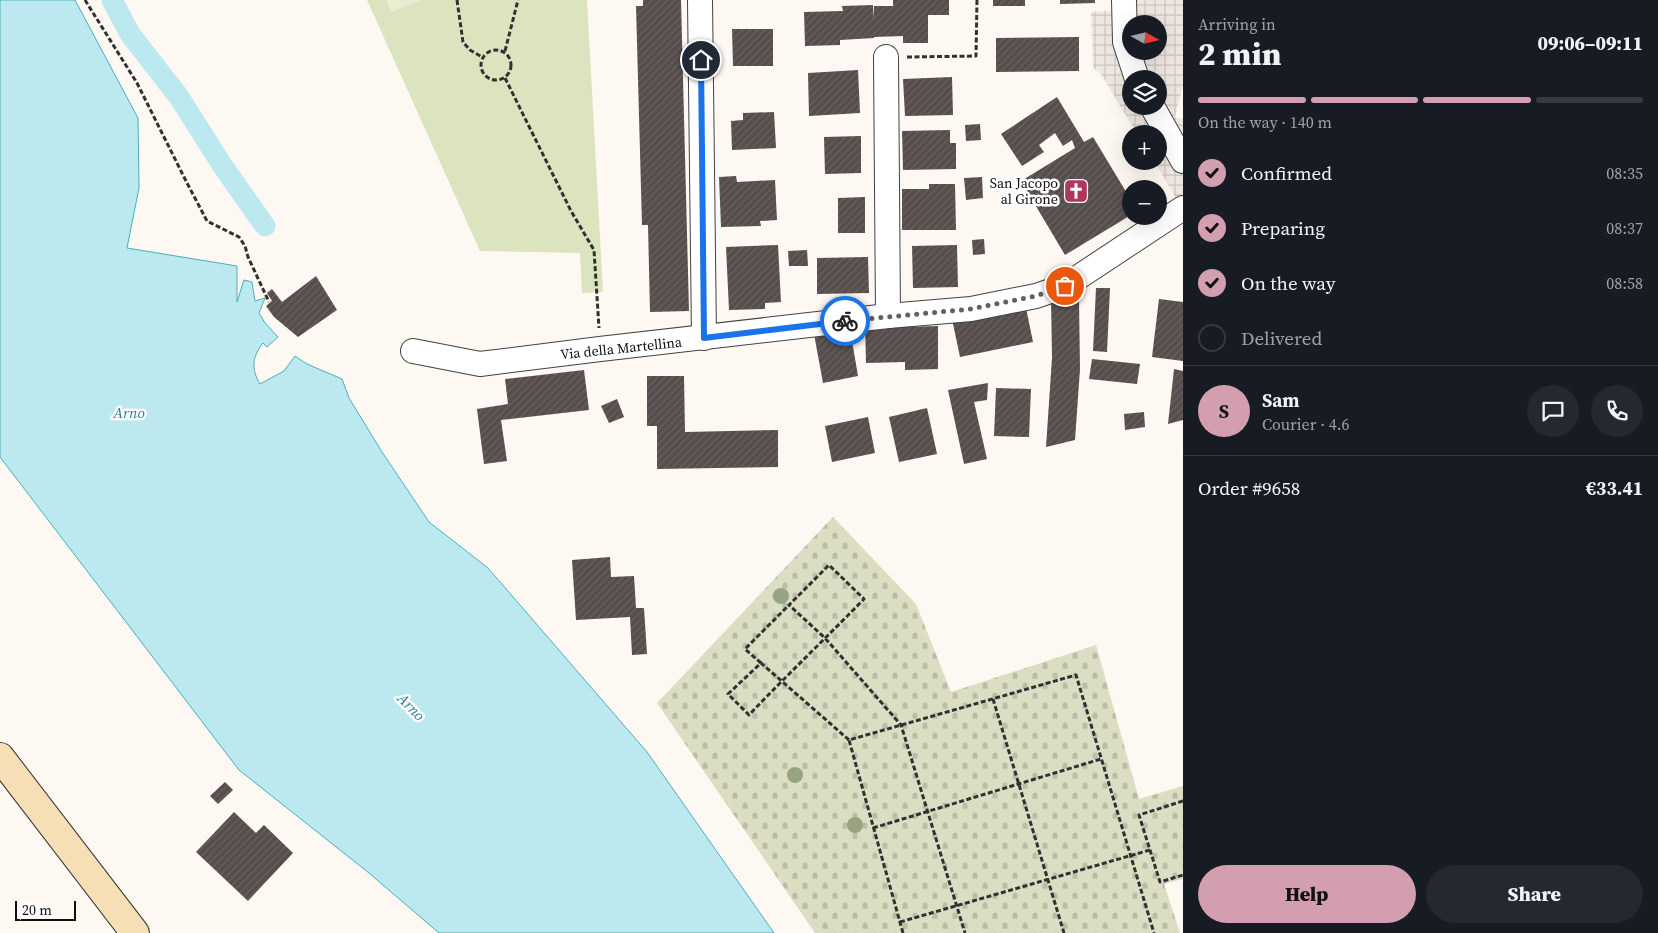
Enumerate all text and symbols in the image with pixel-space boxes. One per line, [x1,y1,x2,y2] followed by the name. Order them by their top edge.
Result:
[1198,13,1276,35] text: Arriving in
[1122,15,1168,60] north arrow
[1122,15,1167,225] map controls
[1538,30,1643,56] text: 09:06–09:11
[1198,32,1281,76] text: 2 min
[680,39,722,81] pin
[687,46,715,74] icon: home
[1122,70,1167,115] button: layers
[1198,111,1332,133] text: On the way · 140 m
[1122,125,1167,170] button: +
[1198,159,1226,187] icon: check
[1241,160,1332,186] text: Confirmed
[1606,162,1643,184] text: 08:35
[990,173,1058,209] place label: San Jacopo al Girone
[1063,178,1089,204] church icon: San Jacopo al Girone
[1122,180,1167,225] button: −
[1198,214,1226,242] icon: check
[1241,215,1325,241] text: Preparing
[1606,217,1643,239] text: 08:37
[1044,265,1086,307] pin
[1198,269,1226,297] icon: check
[1241,270,1336,296] text: On the way
[1051,272,1079,300] icon: bag
[1606,272,1643,294] text: 08:58
[820,296,870,346] courier
[831,307,859,335] icon: bike
[1241,325,1322,351] text: Delivered
[559,332,684,364] street label: Via della Martellina
[1527,385,1579,437] button: chat
[1591,385,1643,437] button: phone
[1262,387,1300,413] text: Sam
[1219,398,1229,424] text: S
[112,402,145,423] water label: Arno
[1262,413,1350,435] text: Courier · 4.6
[1198,475,1300,501] text: Order #9658
[1586,475,1643,501] text: €33.41
[392,687,430,725] water label: Arno
[1198,865,1416,923] button: Help
[1426,865,1643,923] button: Share
[15,898,76,921] scale bar
[22,900,52,920] text: 20 m

